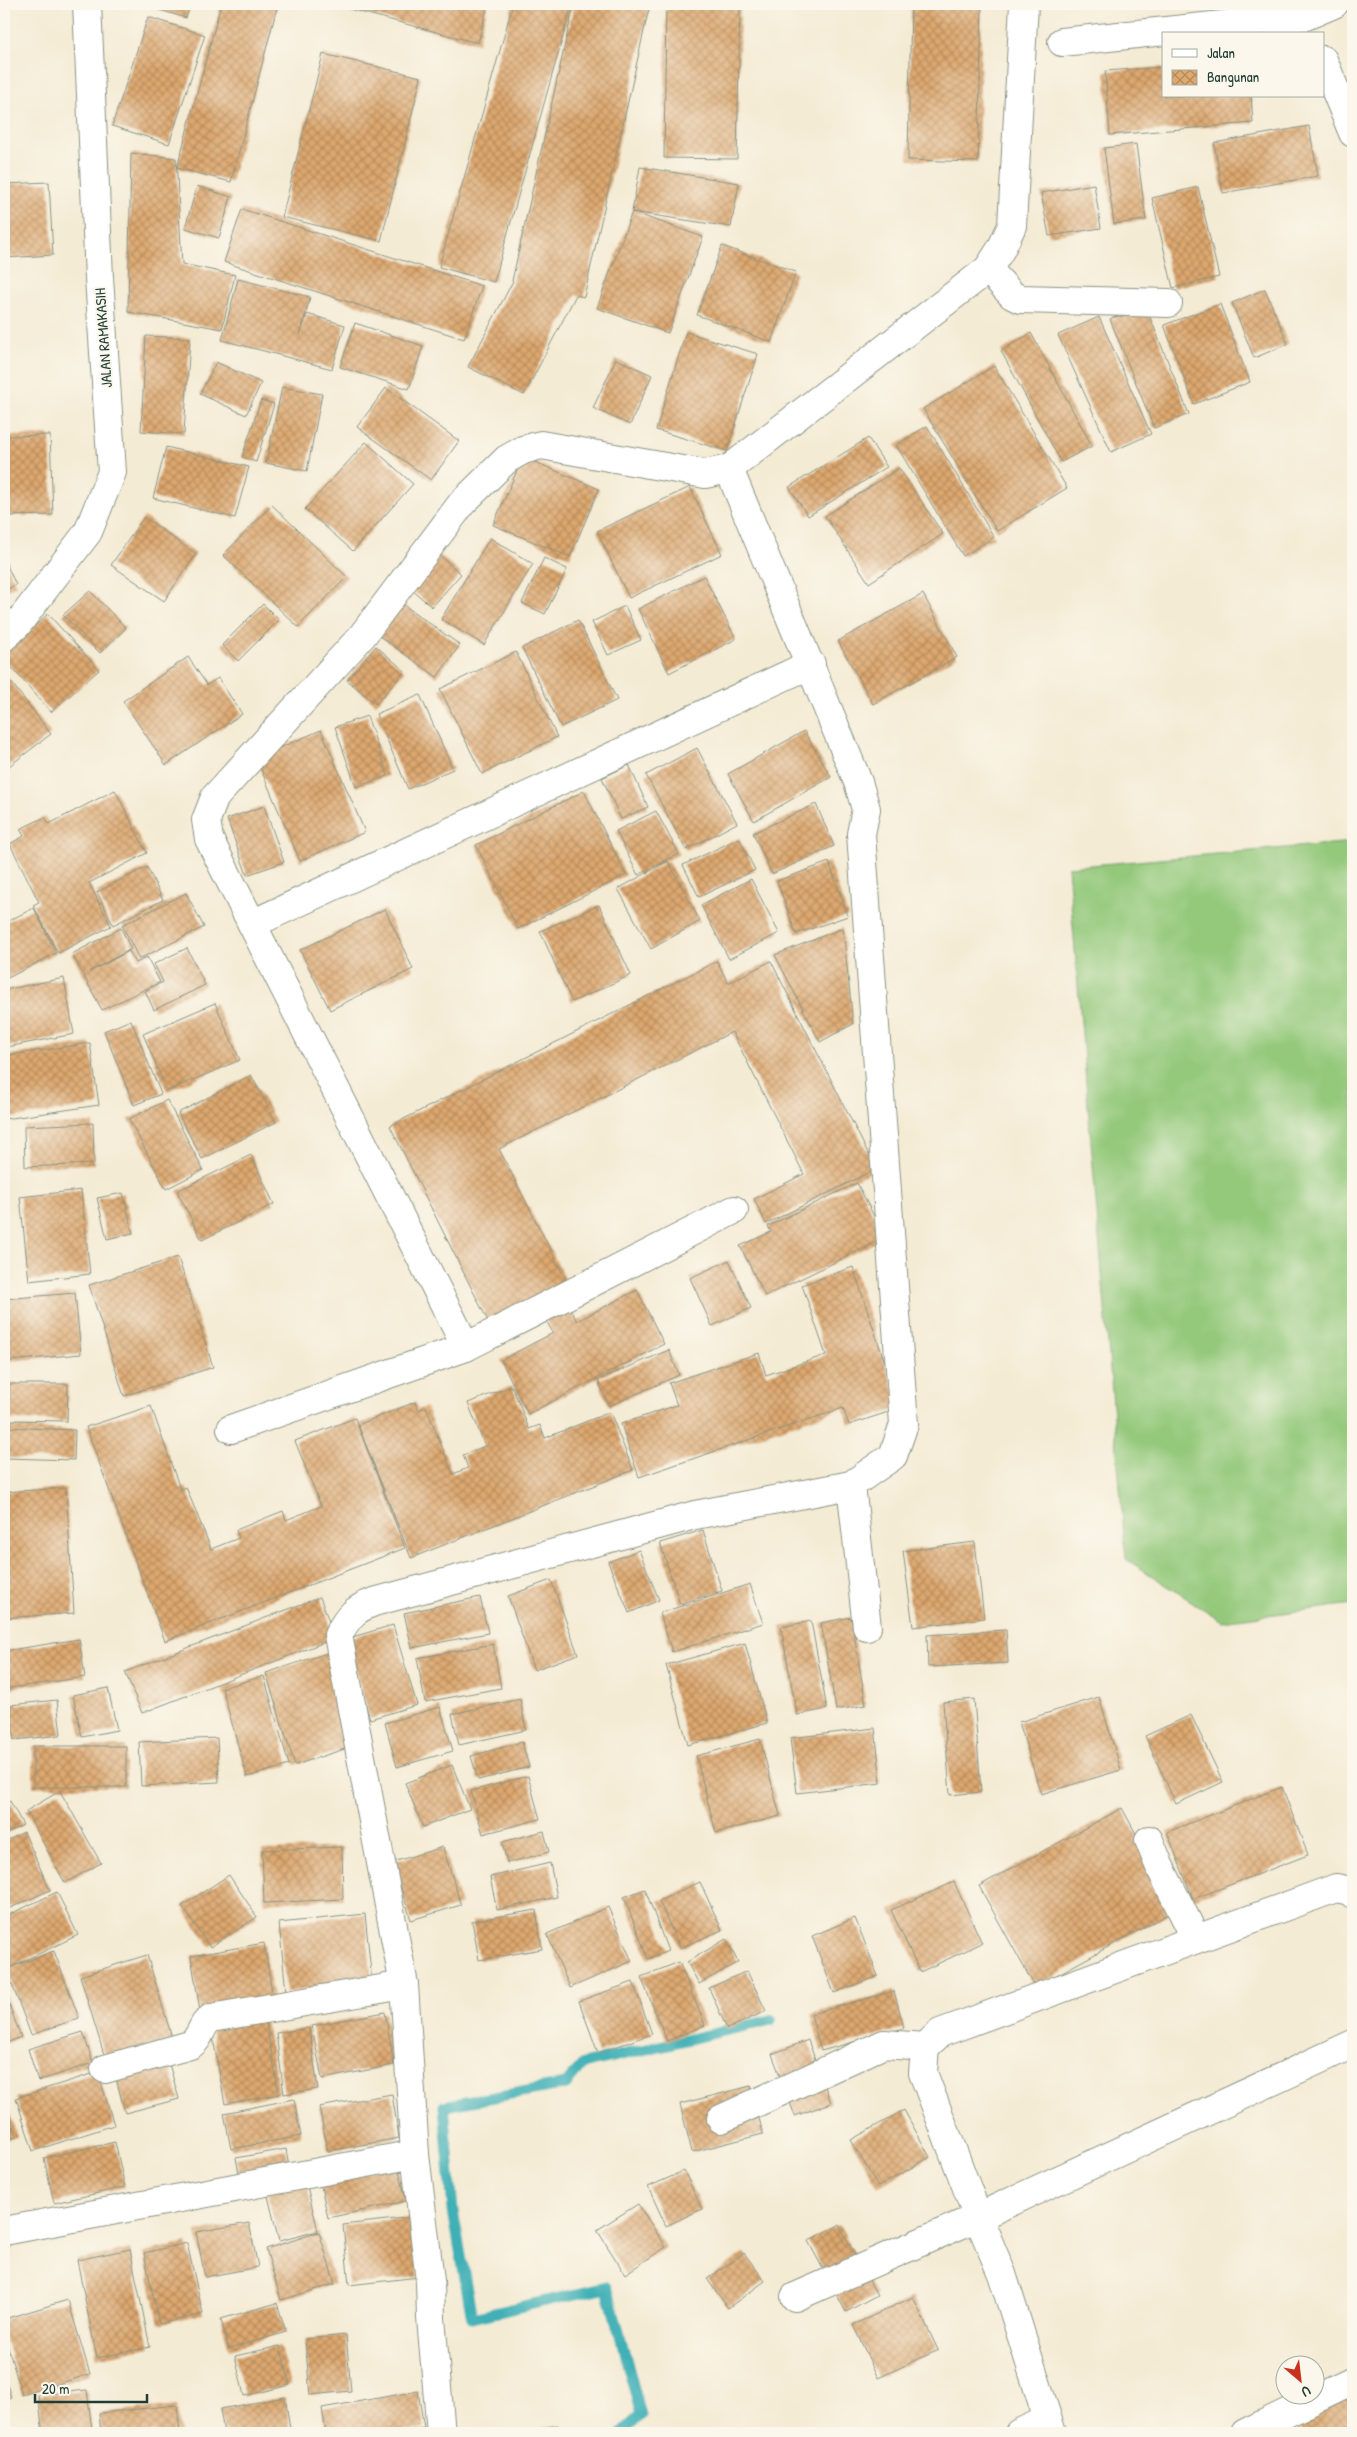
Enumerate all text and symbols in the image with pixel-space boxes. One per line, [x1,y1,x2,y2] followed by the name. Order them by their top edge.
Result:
[1162,32,1324,98] legend
[1207,42,1235,63] text: Jalan
[1207,66,1260,87] text: Bangunan
[89,287,117,389] street label: JALAN RAMAKASIH
[1274,2354,1324,2404] north arrow
[35,2372,148,2404] scale bar
[42,2378,69,2399] text: 20 m
[1298,2382,1314,2402] text: U

